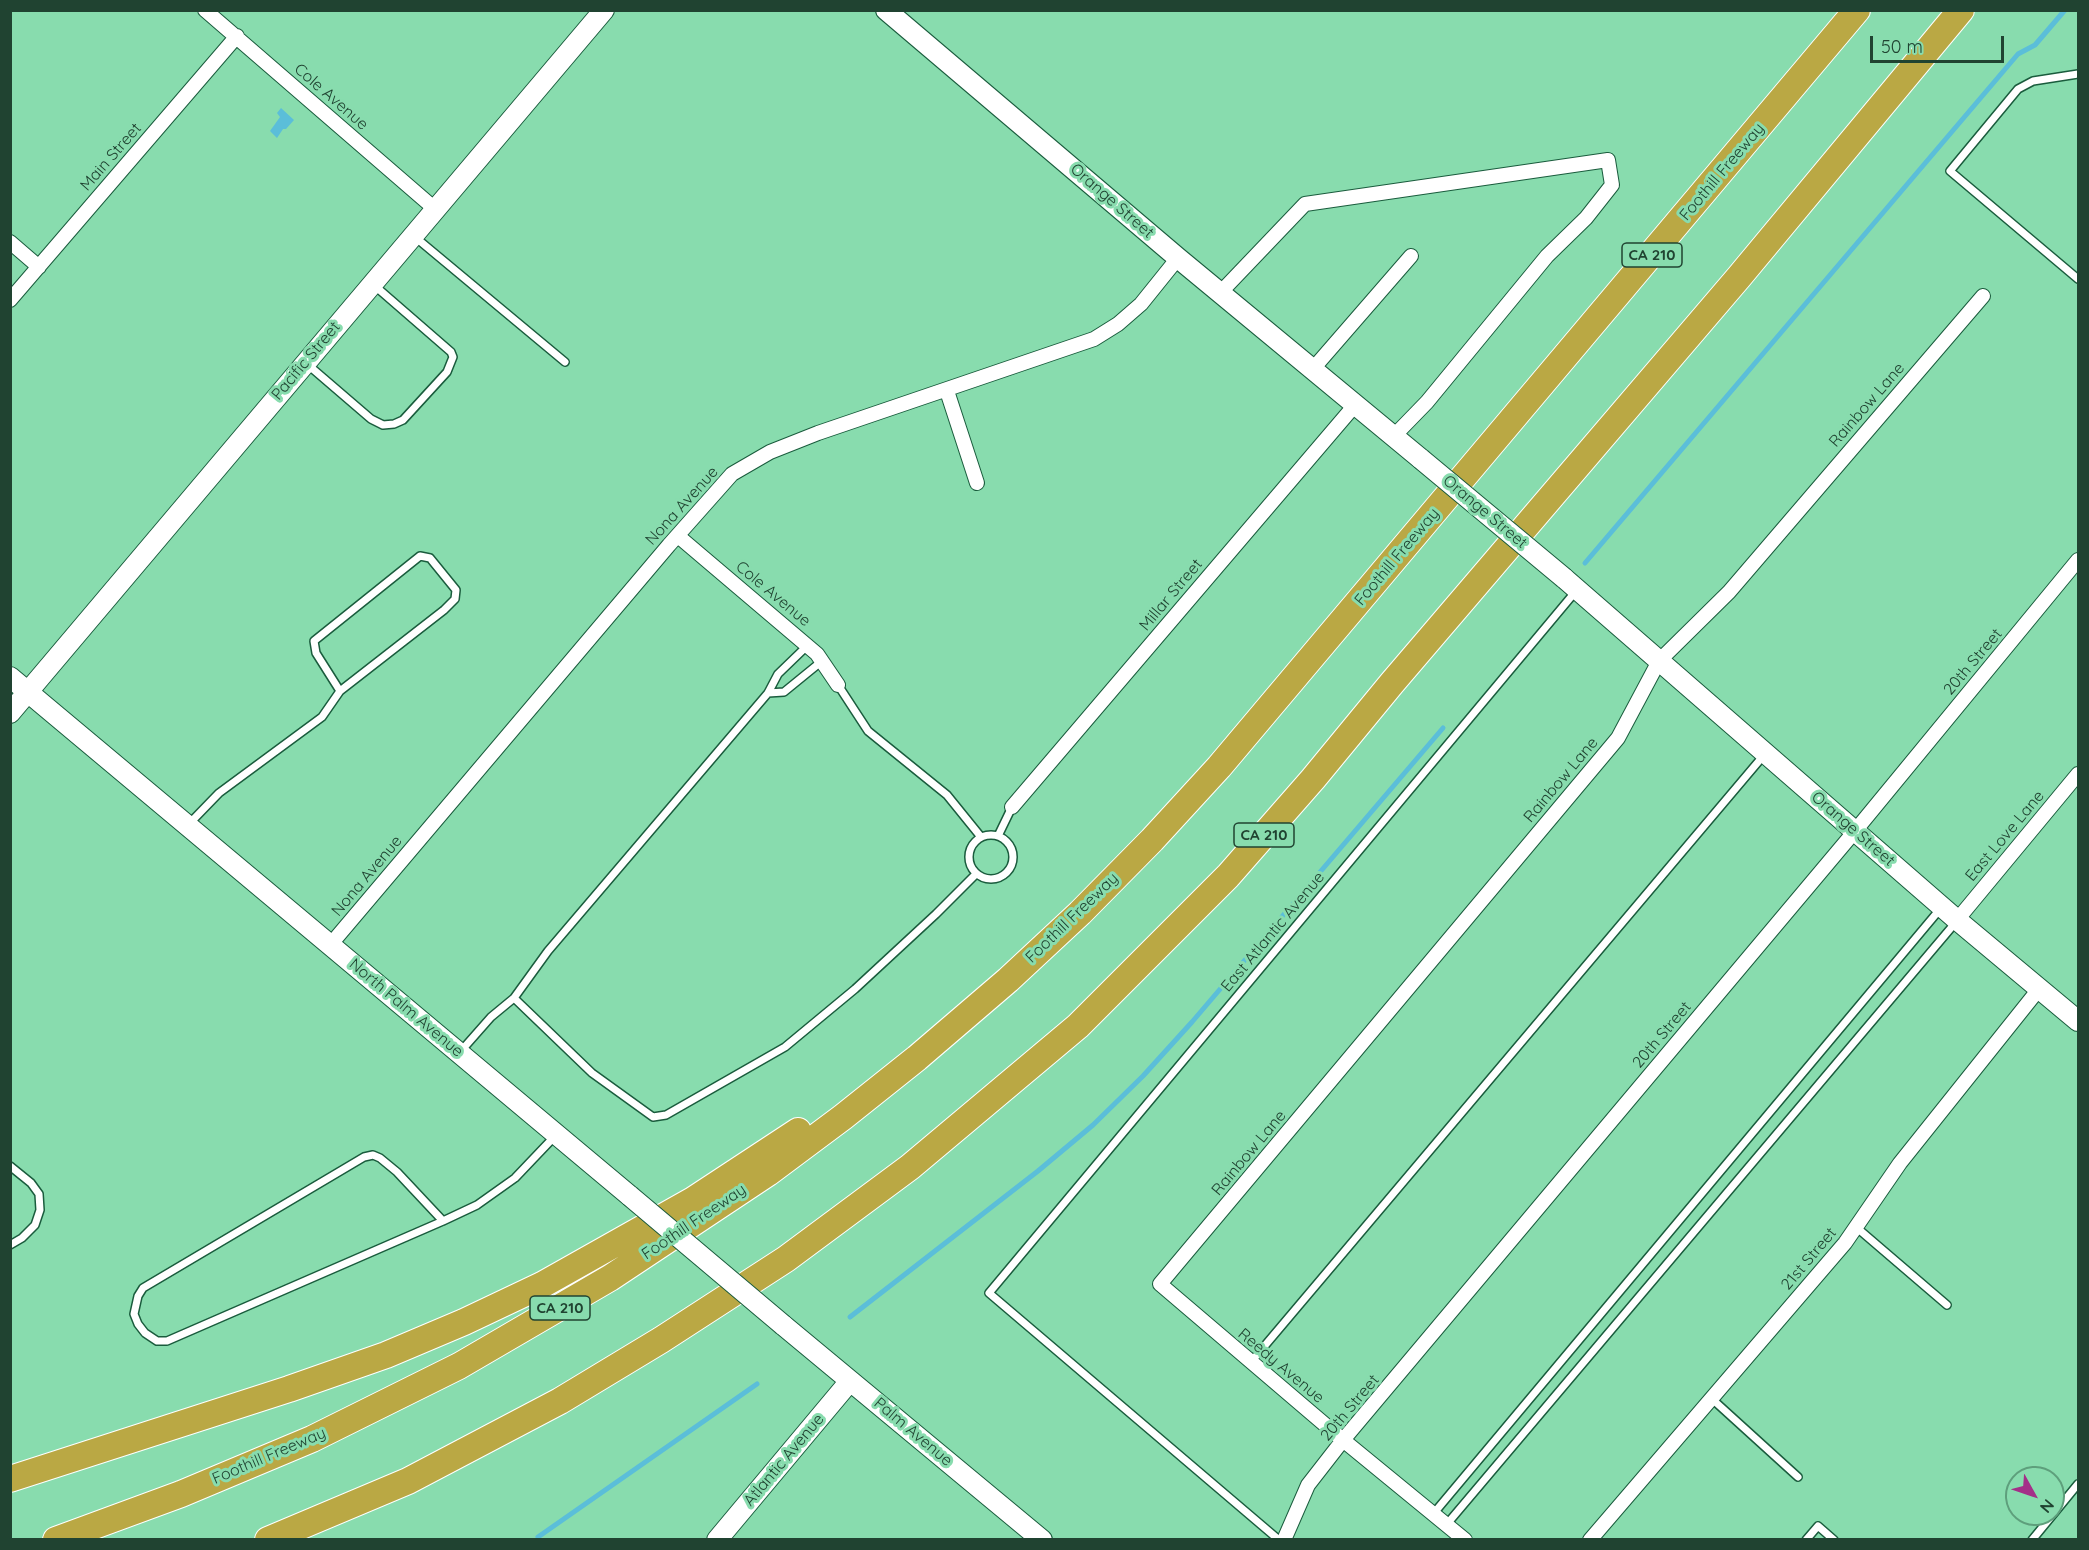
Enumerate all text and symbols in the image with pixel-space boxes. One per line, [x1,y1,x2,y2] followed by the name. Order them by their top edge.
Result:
[1873,24,2006,62] scale bar
[1881,35,1923,58] text: 50 m
[290,60,372,134] street label: Cole Avenue
[76,119,146,195] street label: Main Street
[1676,119,1768,225] street label: Foothill Freeway
[1066,160,1158,242] street label: Orange Street
[1622,243,1682,267] road number: CA 210
[268,318,344,404] street label: Pacific Street
[1825,359,1909,451] street label: Rainbow Lane
[642,463,722,549] street label: Nona Avenue
[1439,471,1531,553] street label: Orange Street
[1351,504,1443,610] street label: Foothill Freeway
[1135,555,1207,635] street label: Millar Street
[732,557,814,631] street label: Cole Avenue
[1940,625,2006,699] street label: 20th Street
[1520,733,1602,827] street label: Rainbow Lane
[1962,787,2048,885] street label: East Love Lane
[1807,788,1899,870] street label: Orange Street
[1234,823,1294,847] road number: CA 210
[328,832,406,920] street label: Nona Avenue
[1217,868,1329,996] street label: East Atlantic Avenue
[1022,869,1122,967] street label: Foothill Freeway
[345,955,467,1061] street label: North Palm Avenue
[1629,998,1695,1072] street label: 20th Street
[1208,1106,1290,1200] street label: Rainbow Lane
[638,1180,750,1264] street label: Foothill Freeway
[1777,1224,1841,1294] street label: 21st Street
[530,1296,590,1320] road number: CA 210
[1234,1324,1328,1408] street label: Reedy Avenue
[1317,1371,1383,1445] street label: 20th Street
[870,1394,956,1470] street label: Palm Avenue
[740,1410,828,1510] street label: Atlantic Avenue
[209,1423,329,1489] street label: Foothill Freeway
[2005,1466,2065,1526] north arrow
[2036,1495,2059,1517] text: N

